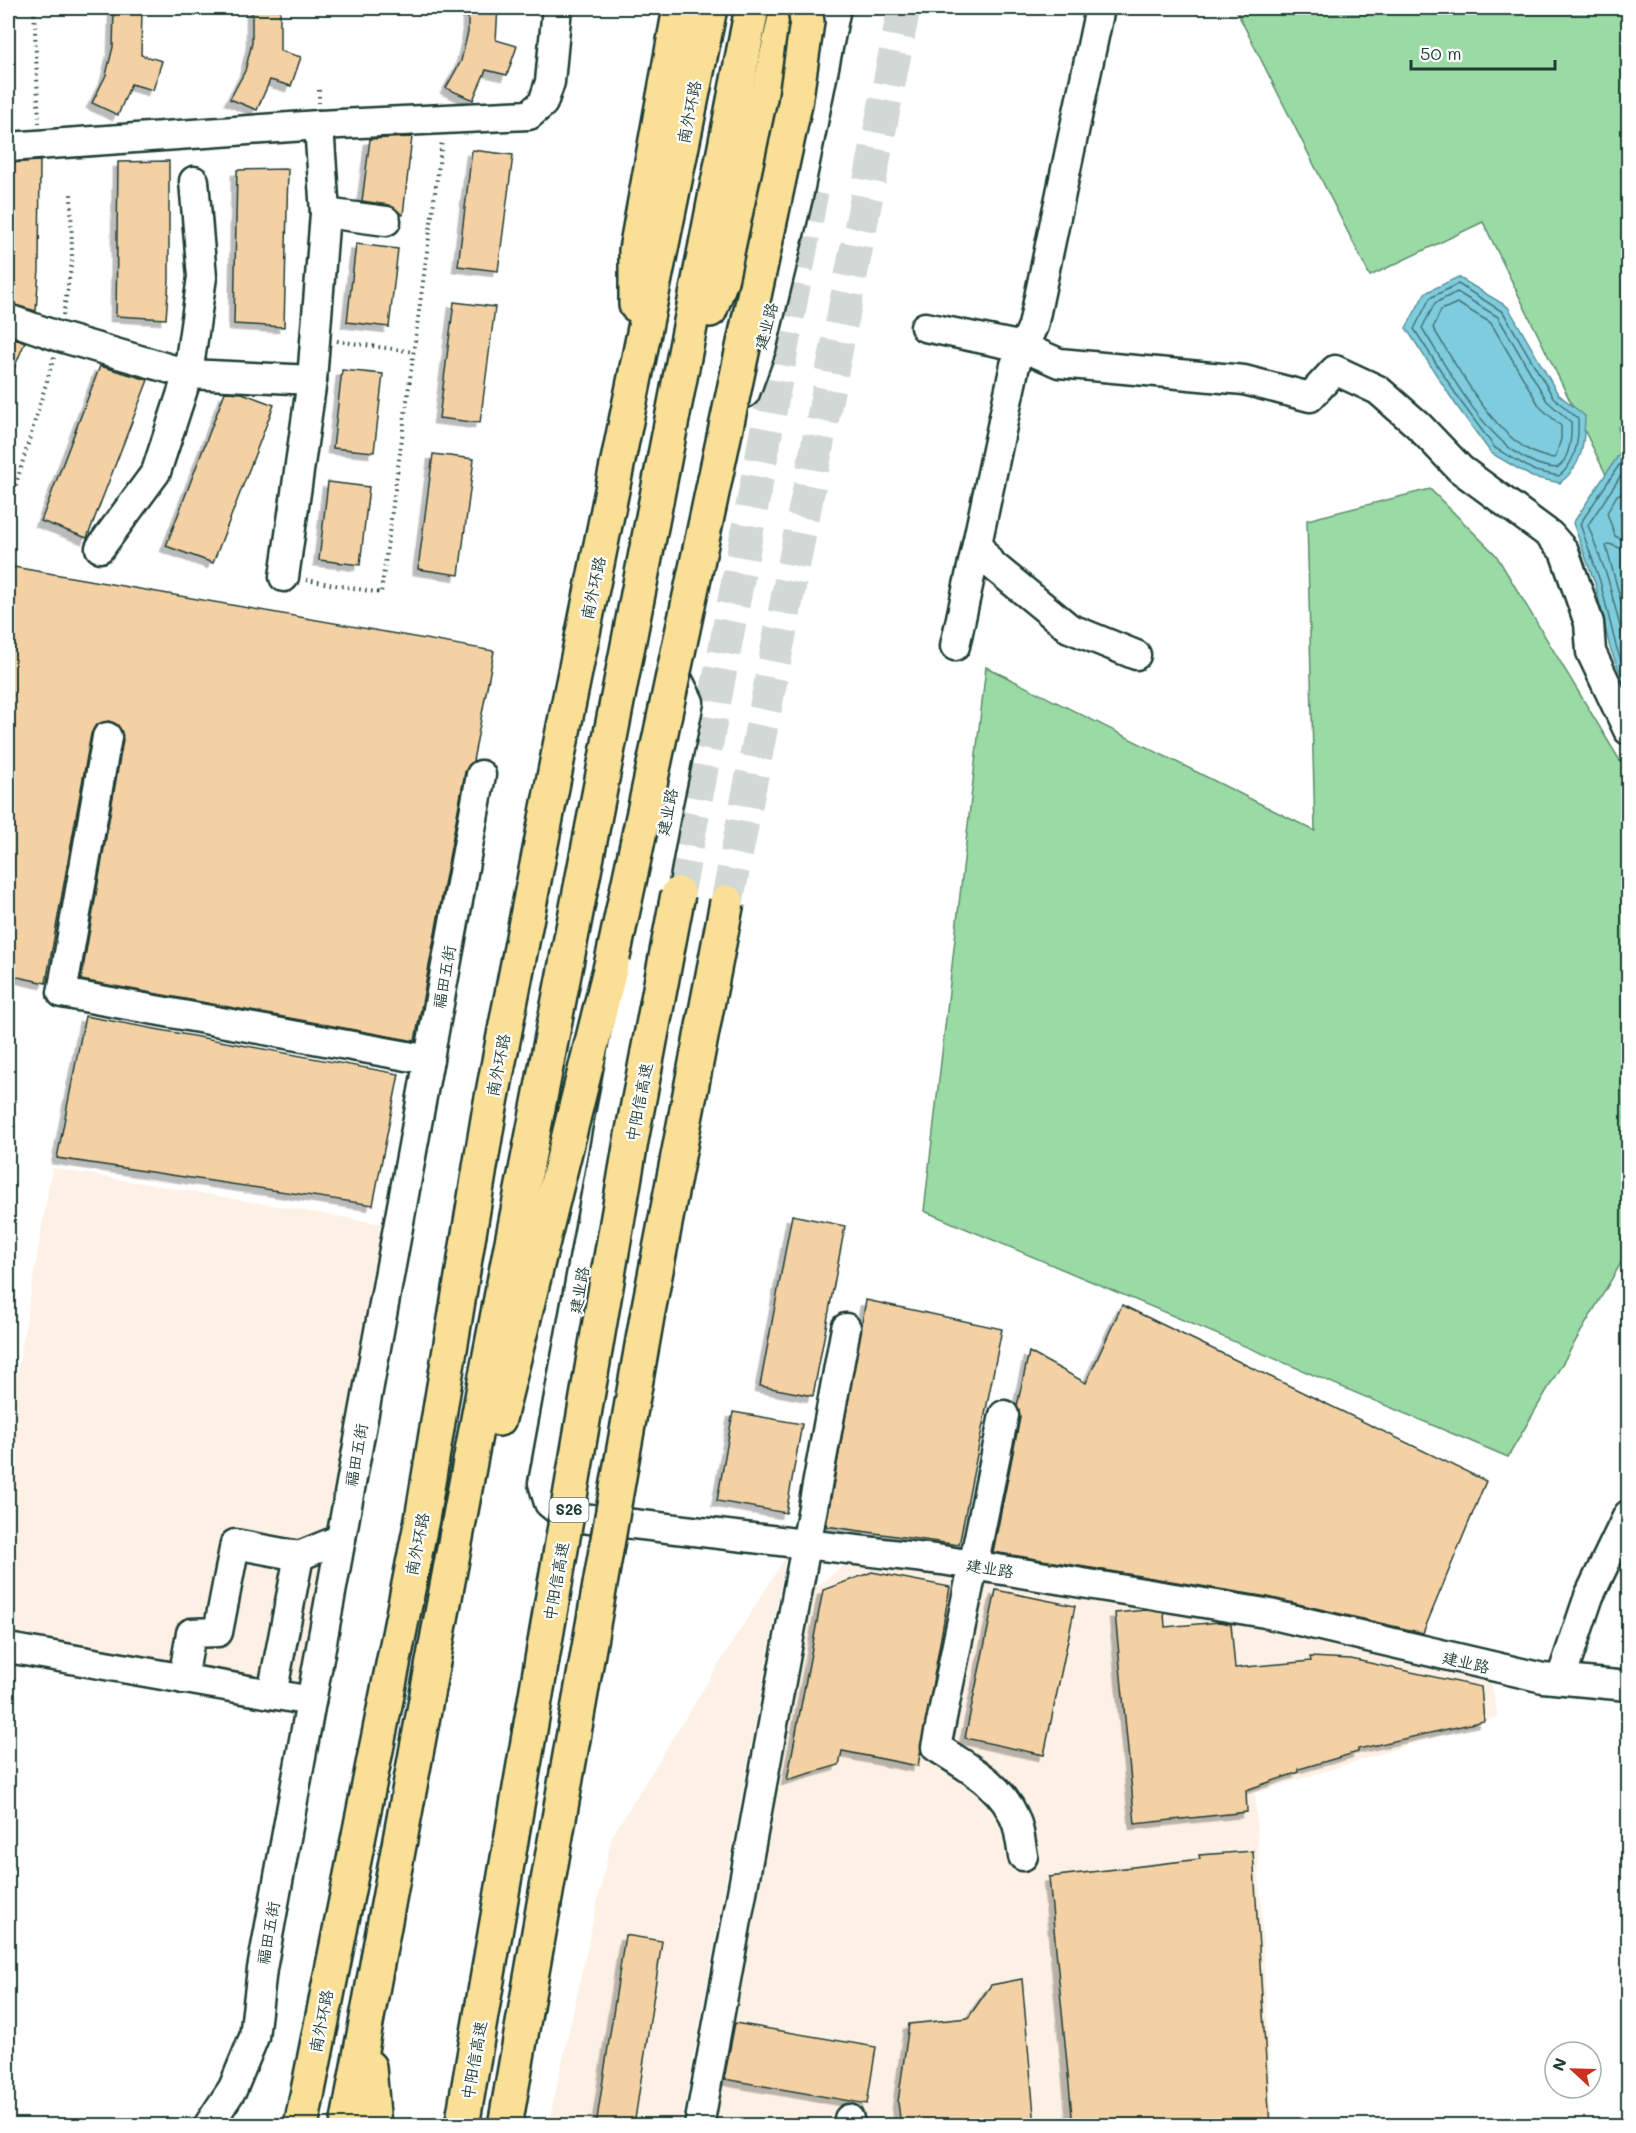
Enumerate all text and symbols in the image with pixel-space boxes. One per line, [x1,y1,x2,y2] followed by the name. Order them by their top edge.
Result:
[1411,33,1555,71] scale bar
[1420,41,1462,65] text: 50 m
[672,78,705,145] street label: 南外环路
[749,300,782,352] street label: 建业路
[576,554,609,621] street label: 南外环路
[652,786,681,837] street label: 建业路
[428,944,459,1010] street label: 福田五街
[481,1031,514,1098] street label: 南外环路
[621,1061,656,1143] street label: 中阳信高速
[564,1264,593,1315] street label: 建业路
[340,1422,371,1488] street label: 福田五街
[550,1498,588,1522] road number: S26
[400,1510,433,1577] street label: 南外环路
[538,1540,573,1622] street label: 中阳信高速
[965,1553,1015,1582] street label: 建业路
[1440,1646,1492,1677] street label: 建业路
[252,1900,283,1966] street label: 福田五街
[304,1987,337,2054] street label: 南外环路
[456,2019,491,2101] street label: 中阳信高速
[1543,2040,1603,2100] north arrow
[1547,2055,1571,2074] text: N

